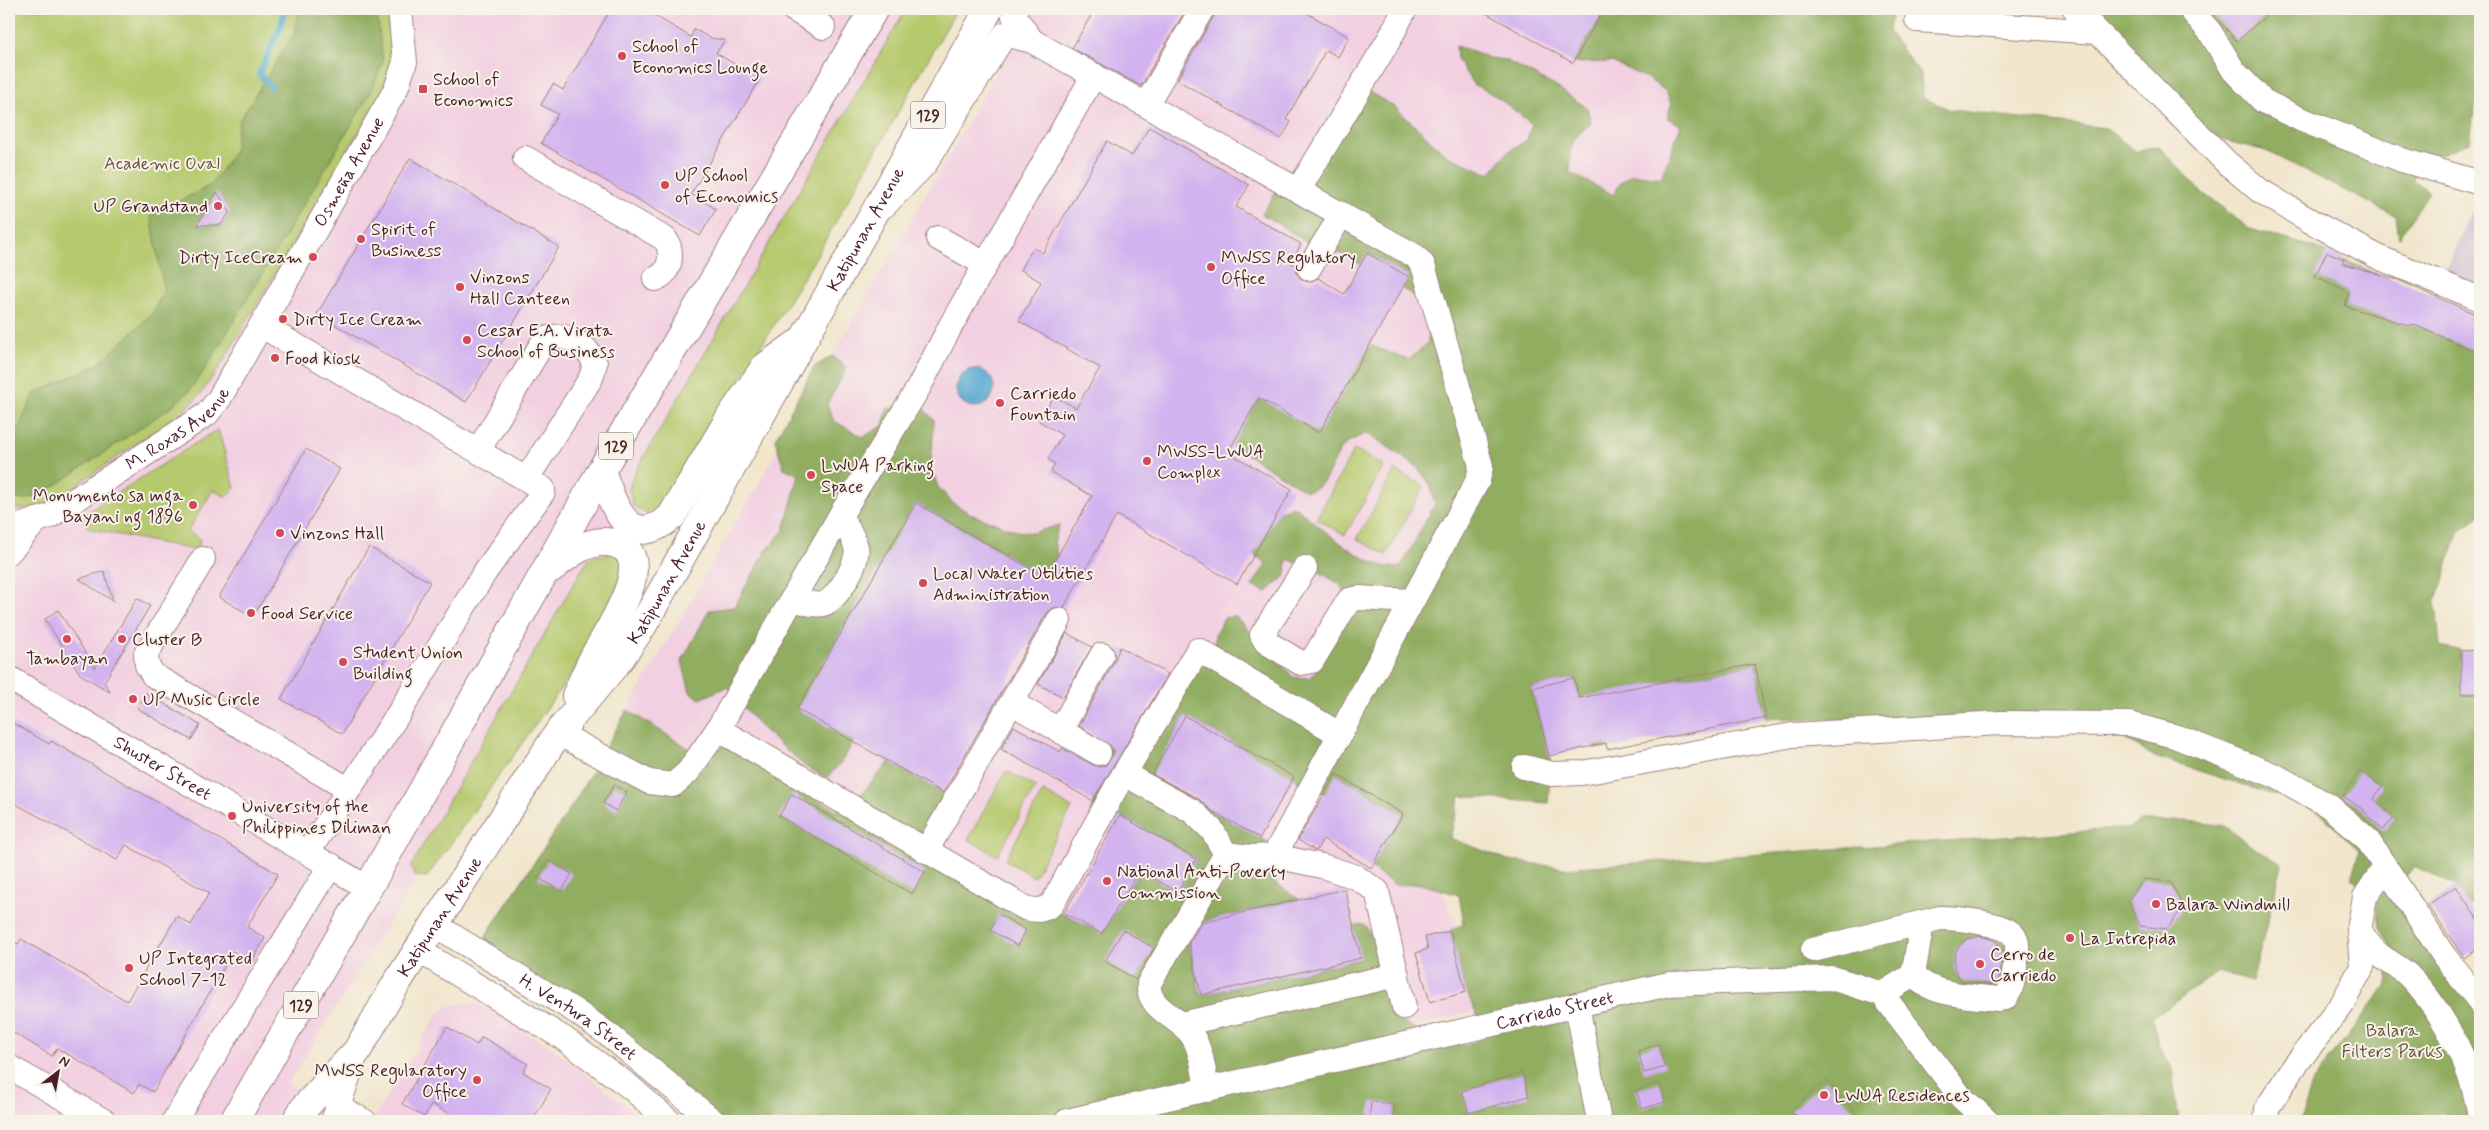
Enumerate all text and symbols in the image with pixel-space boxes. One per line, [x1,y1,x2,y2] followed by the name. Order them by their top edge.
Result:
[632,35,768,82] place label: School of Economics Lounge
[616,50,628,62] marker: School of Economics Lounge
[433,68,513,113] place label: School of Economics
[417,83,429,95] marker: School of Economics
[910,102,946,128] road number: 129
[309,113,391,232] street label: Osmeña Avenue
[104,152,220,176] park label: Academic Oval
[822,163,911,296] street label: Katipunan Avenue
[675,164,778,209] place label: UP School of Economics
[659,179,671,191] marker: UP School of Economics
[93,195,208,219] place label: UP Grandstand
[212,200,224,212] marker: UP Grandstand
[371,218,442,263] place label: Spirit of Business
[355,233,367,245] marker: Spirit of Business
[178,246,303,270] place label: Dirty IceCream
[1221,246,1356,291] place label: MWSS Regulatory Office
[307,251,319,263] marker: Dirty IceCream
[1205,261,1217,273] marker: MWSS Regulatory Office
[470,266,570,311] place label: Vinzons Hall Canteen
[454,281,466,293] marker: Vinzons Hall Canteen
[293,308,422,332] place label: Dirty Ice Cream
[277,313,289,325] marker: Dirty Ice Cream
[477,319,615,364] place label: Cesar E.A. Virata School of Business
[461,334,473,346] marker: Cesar E.A. Virata School of Business
[285,347,361,371] place label: Food kiosk
[269,352,281,364] marker: Food kiosk
[1010,382,1077,427] place label: Carriedo Fountain
[121,383,236,477] street label: M. Roxas Avenue
[994,397,1006,409] marker: Carriedo Fountain
[598,432,634,460] road number: 129
[1157,440,1264,485] place label: MWSS-LWUA Complex
[821,454,934,499] place label: LWUA Parking Space
[1141,455,1153,467] marker: MWSS-LWUA Complex
[805,469,817,481] marker: LWUA Parking Space
[33,484,183,531] place label: Monumento sa mga Bayani ng 1896
[187,499,199,511] marker: Monumento sa mga Bayani ng 1896
[622,516,713,649] street label: Katipunan Avenue
[290,522,384,546] place label: Vinzons Hall
[274,527,286,539] marker: Vinzons Hall
[933,562,1093,607] place label: Local Water Utilities Administration
[917,577,929,589] marker: Local Water Utilities Administration
[261,602,353,626] place label: Food Service
[245,607,257,619] marker: Food Service
[132,628,202,652] place label: Cluster B
[61,633,73,645] marker: Tambayan
[116,633,128,645] marker: Cluster B
[353,641,463,688] place label: Student Union Building
[26,647,108,671] place label: Tambayan
[337,656,349,668] marker: Student Union Building
[143,688,260,712] place label: UP Music Circle
[127,693,139,705] marker: UP Music Circle
[109,731,216,807] street label: Shuster Street
[242,795,391,840] place label: University of the Philippines Diliman
[226,810,238,822] marker: University of the Philippines Diliman
[393,852,488,982] street label: Katipunan Avenue
[1117,860,1286,905] place label: National Anti-Poverty Commission
[1101,875,1113,887] marker: National Anti-Poverty Commission
[2166,893,2290,917] place label: Balara Windmill
[2150,898,2162,910] marker: Balara Windmill
[2080,927,2176,951] place label: La Intrepida
[2064,932,2076,944] marker: La Intrepida
[1990,943,2057,988] place label: Cerro de Carriedo
[139,947,252,992] place label: UP Integrated School 7-12
[1974,958,1986,970] marker: Cerro de Carriedo
[123,962,135,974] marker: UP Integrated School 7-12
[514,969,642,1066] street label: H. Ventura Street
[1494,986,1616,1036] street label: Carriedo Street
[284,992,318,1018] road number: 129
[2342,1019,2443,1064] park label: Balara Filters Parks
[32,1048,82,1098] north arrow
[56,1052,73,1072] text: N
[314,1059,467,1104] place label: MWSS Regularatory Office
[471,1074,483,1086] marker: MWSS Regularatory Office
[1834,1084,1969,1108] place label: LWUA Residences
[1818,1089,1830,1101] marker: LWUA Residences

